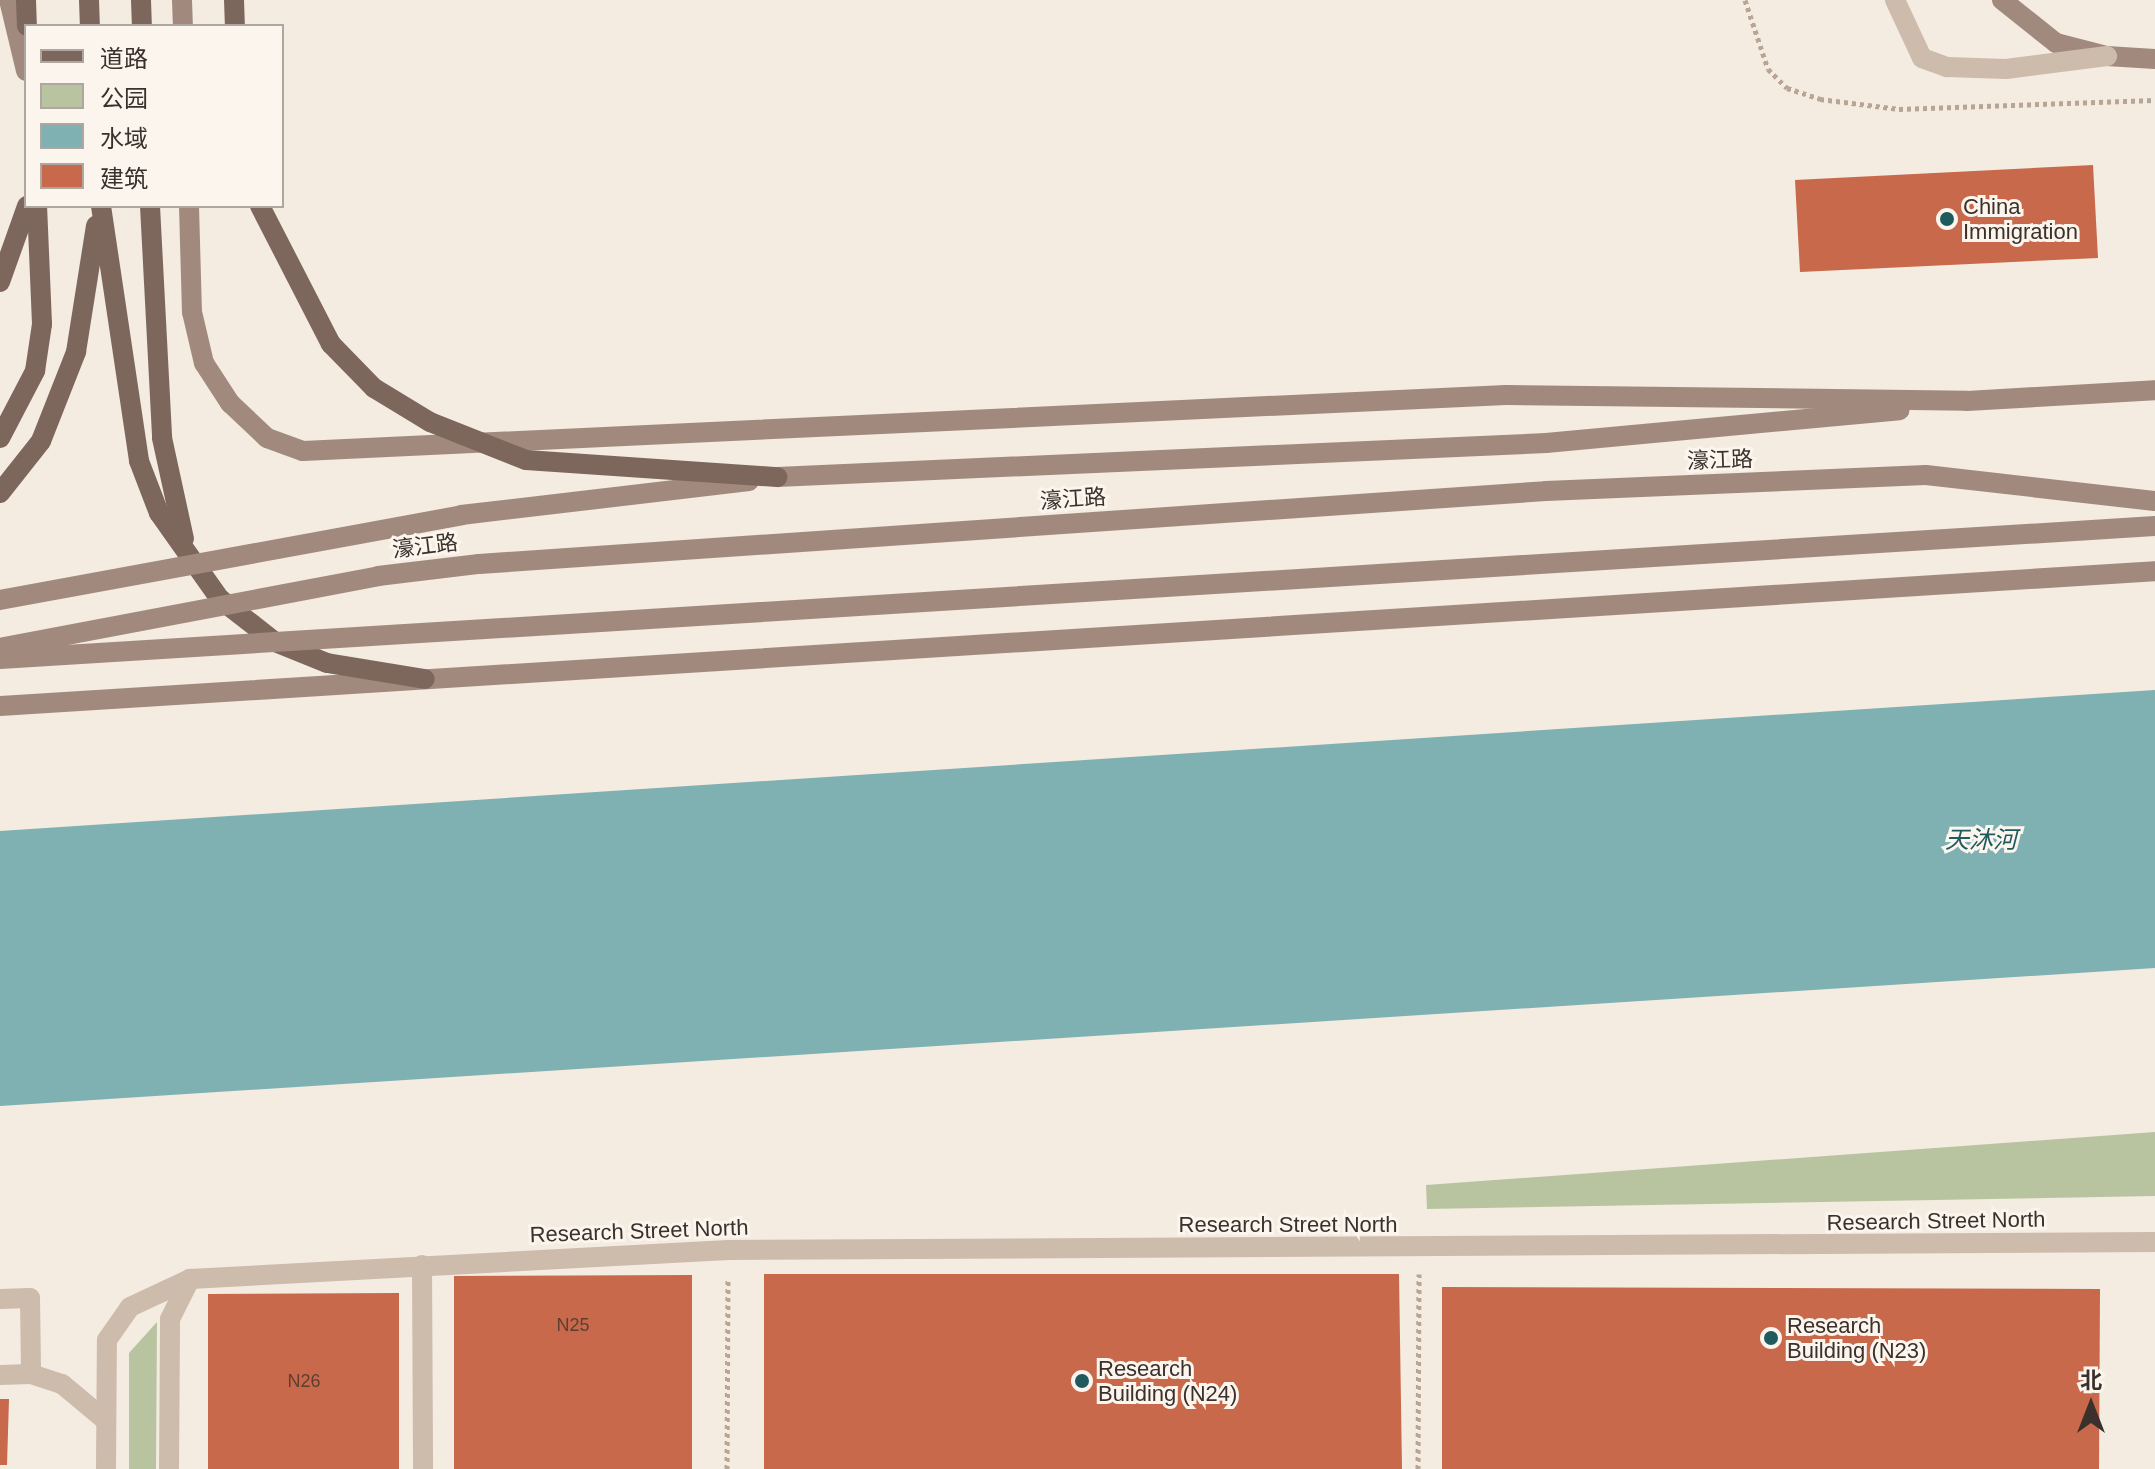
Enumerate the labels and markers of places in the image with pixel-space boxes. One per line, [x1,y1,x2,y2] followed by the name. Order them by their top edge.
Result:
[1963,193,2078,244] place label: China Immigration
[1938,210,1956,228] marker: China Immigration
[1787,1312,1926,1364] place label: Research Building (N23)
[1762,1329,1780,1347] marker: Research Building (N23)
[1098,1355,1237,1406] place label: Research Building (N24)
[1073,1372,1091,1390] marker: Research Building (N24)

